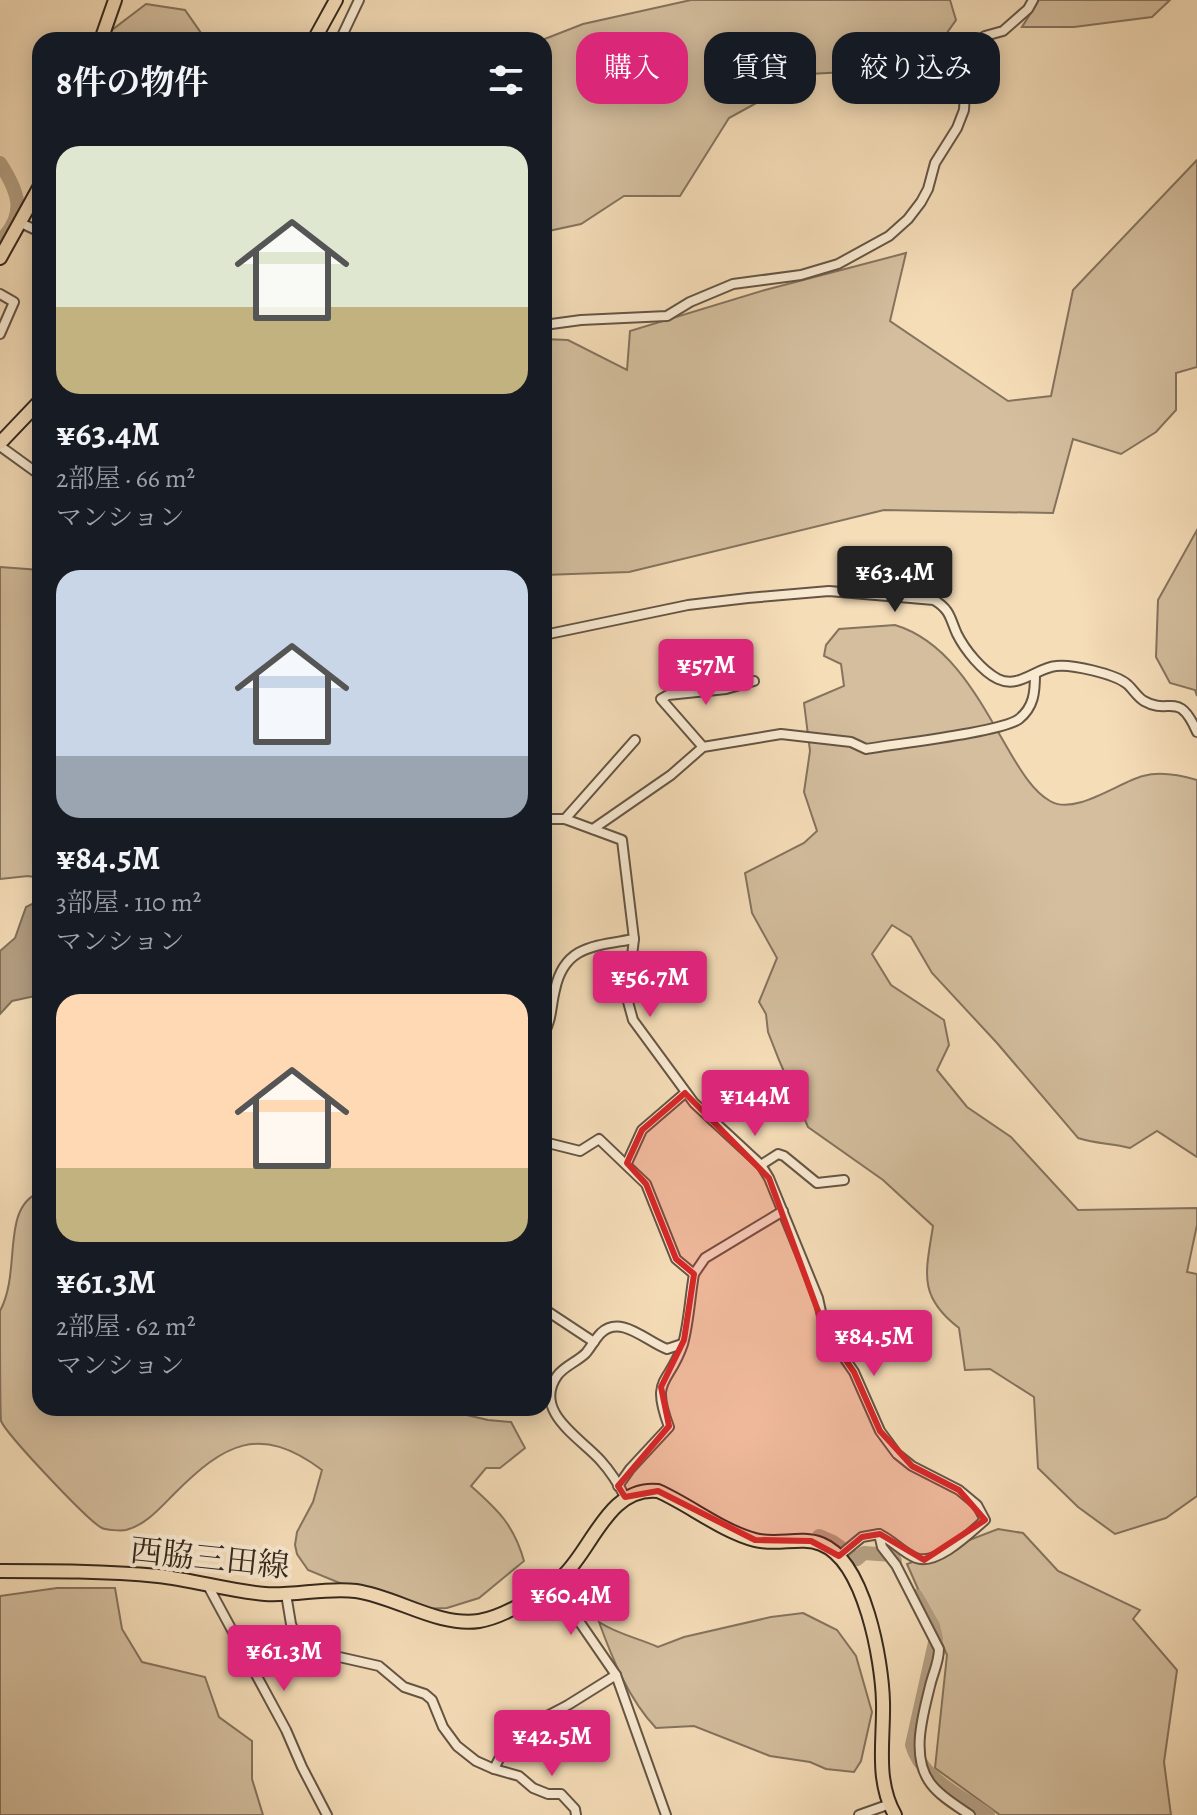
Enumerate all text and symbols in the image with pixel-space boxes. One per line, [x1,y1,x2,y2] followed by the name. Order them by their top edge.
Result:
[576,32,688,104] chip: 購入
[704,32,816,104] chip: 賃貸
[832,32,1000,104] chip: 絞り込み
[484,58,528,102] icon: filters
[56,59,208,106] text: 8件の物件
[220,198,364,342] icon: home
[56,410,160,457] text: ¥63.4M
[56,461,195,496] text: 2部屋 · 66 m²
[56,500,185,535] text: マンション
[830,546,960,614] pin: ¥63.4M
[855,554,935,589] text: ¥63.4M
[220,622,364,766] icon: home
[659,639,753,707] pin: ¥57M
[677,647,736,682] text: ¥57M
[56,834,160,881] text: ¥84.5M
[56,885,201,920] text: 3部屋 · 110 m²
[56,924,185,959] text: マンション
[585,951,715,1019] pin: ¥56.7M
[611,959,689,994] text: ¥56.7M
[220,1046,364,1190] icon: home
[699,1070,811,1138] pin: ¥144M
[720,1078,790,1113] text: ¥144M
[56,1258,156,1305] text: ¥61.3M
[56,1309,196,1344] text: 2部屋 · 62 m²
[809,1310,939,1378] pin: ¥84.5M
[834,1318,914,1353] text: ¥84.5M
[56,1348,185,1383] text: マンション
[128,1528,292,1588] street label: 西脇三田線
[506,1569,636,1637] pin: ¥60.4M
[530,1577,612,1612] text: ¥60.4M
[219,1625,349,1693] pin: ¥61.3M
[246,1633,322,1668] text: ¥61.3M
[487,1710,617,1778] pin: ¥42.5M
[512,1718,592,1753] text: ¥42.5M

